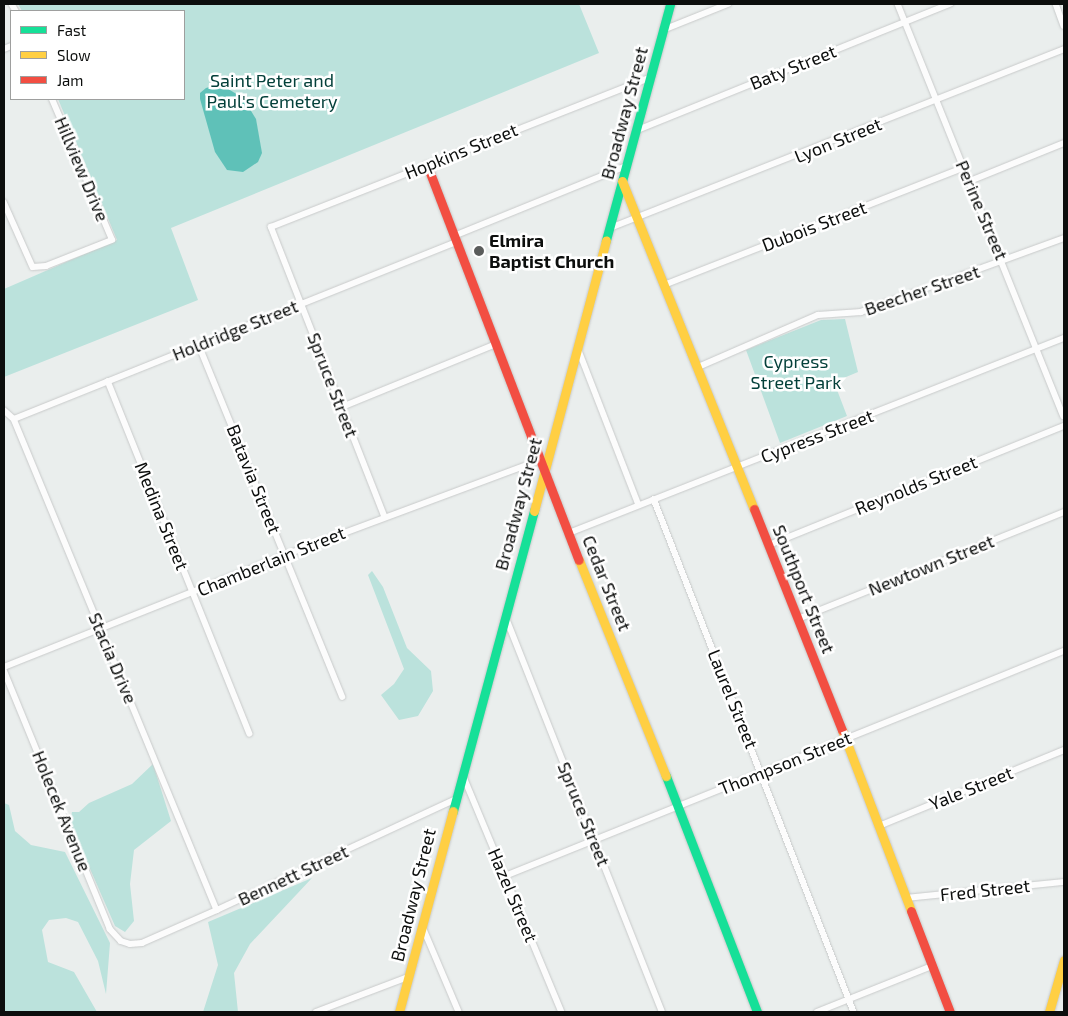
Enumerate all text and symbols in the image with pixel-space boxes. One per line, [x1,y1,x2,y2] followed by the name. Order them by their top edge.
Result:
[10,10,185,100] legend
[57,21,86,39] text: Fast
[747,40,839,94] street label: Baty Street
[596,44,652,182] street label: Broadway Street
[57,46,91,64] text: Slow
[206,70,338,112] park label: Saint Peter and Paul's Cemetery
[57,71,83,89] text: Jam
[50,113,114,225] street label: Hillview Drive
[791,113,885,167] street label: Lyon Street
[401,119,521,183] street label: Hopkins Street
[951,157,1013,263] street label: Perine Street
[759,196,869,256] street label: Dubois Street
[489,230,614,272] place label: Elmira Baptist Church
[473,245,485,257] marker: Elmira Baptist Church
[861,260,983,320] street label: Beecher Street
[169,295,301,365] street label: Holdridge Street
[303,330,363,440] street label: Spruce Street
[751,351,841,394] park label: Cypress Street Park
[758,405,876,467] street label: Cypress Street
[222,421,286,537] street label: Batavia Street
[490,435,546,573] street label: Broadway Street
[852,451,980,519] street label: Reynolds Street
[131,459,193,573] street label: Medina Street
[194,521,348,601] street label: Chamberlain Street
[768,522,840,656] street label: Southport Street
[865,530,997,600] street label: Newtown Street
[578,532,636,634] street label: Cedar Street
[84,609,142,707] street label: Stacia Drive
[703,646,763,752] street label: Laurel Street
[715,727,855,799] street label: Thompson Street
[28,747,96,875] street label: Holecek Avenue
[553,759,615,869] street label: Spruce Street
[926,761,1016,815] street label: Yale Street
[386,826,440,964] street label: Broadway Street
[234,840,352,910] street label: Bennett Street
[483,845,543,945] street label: Hazel Street
[939,875,1031,905] street label: Fred Street

